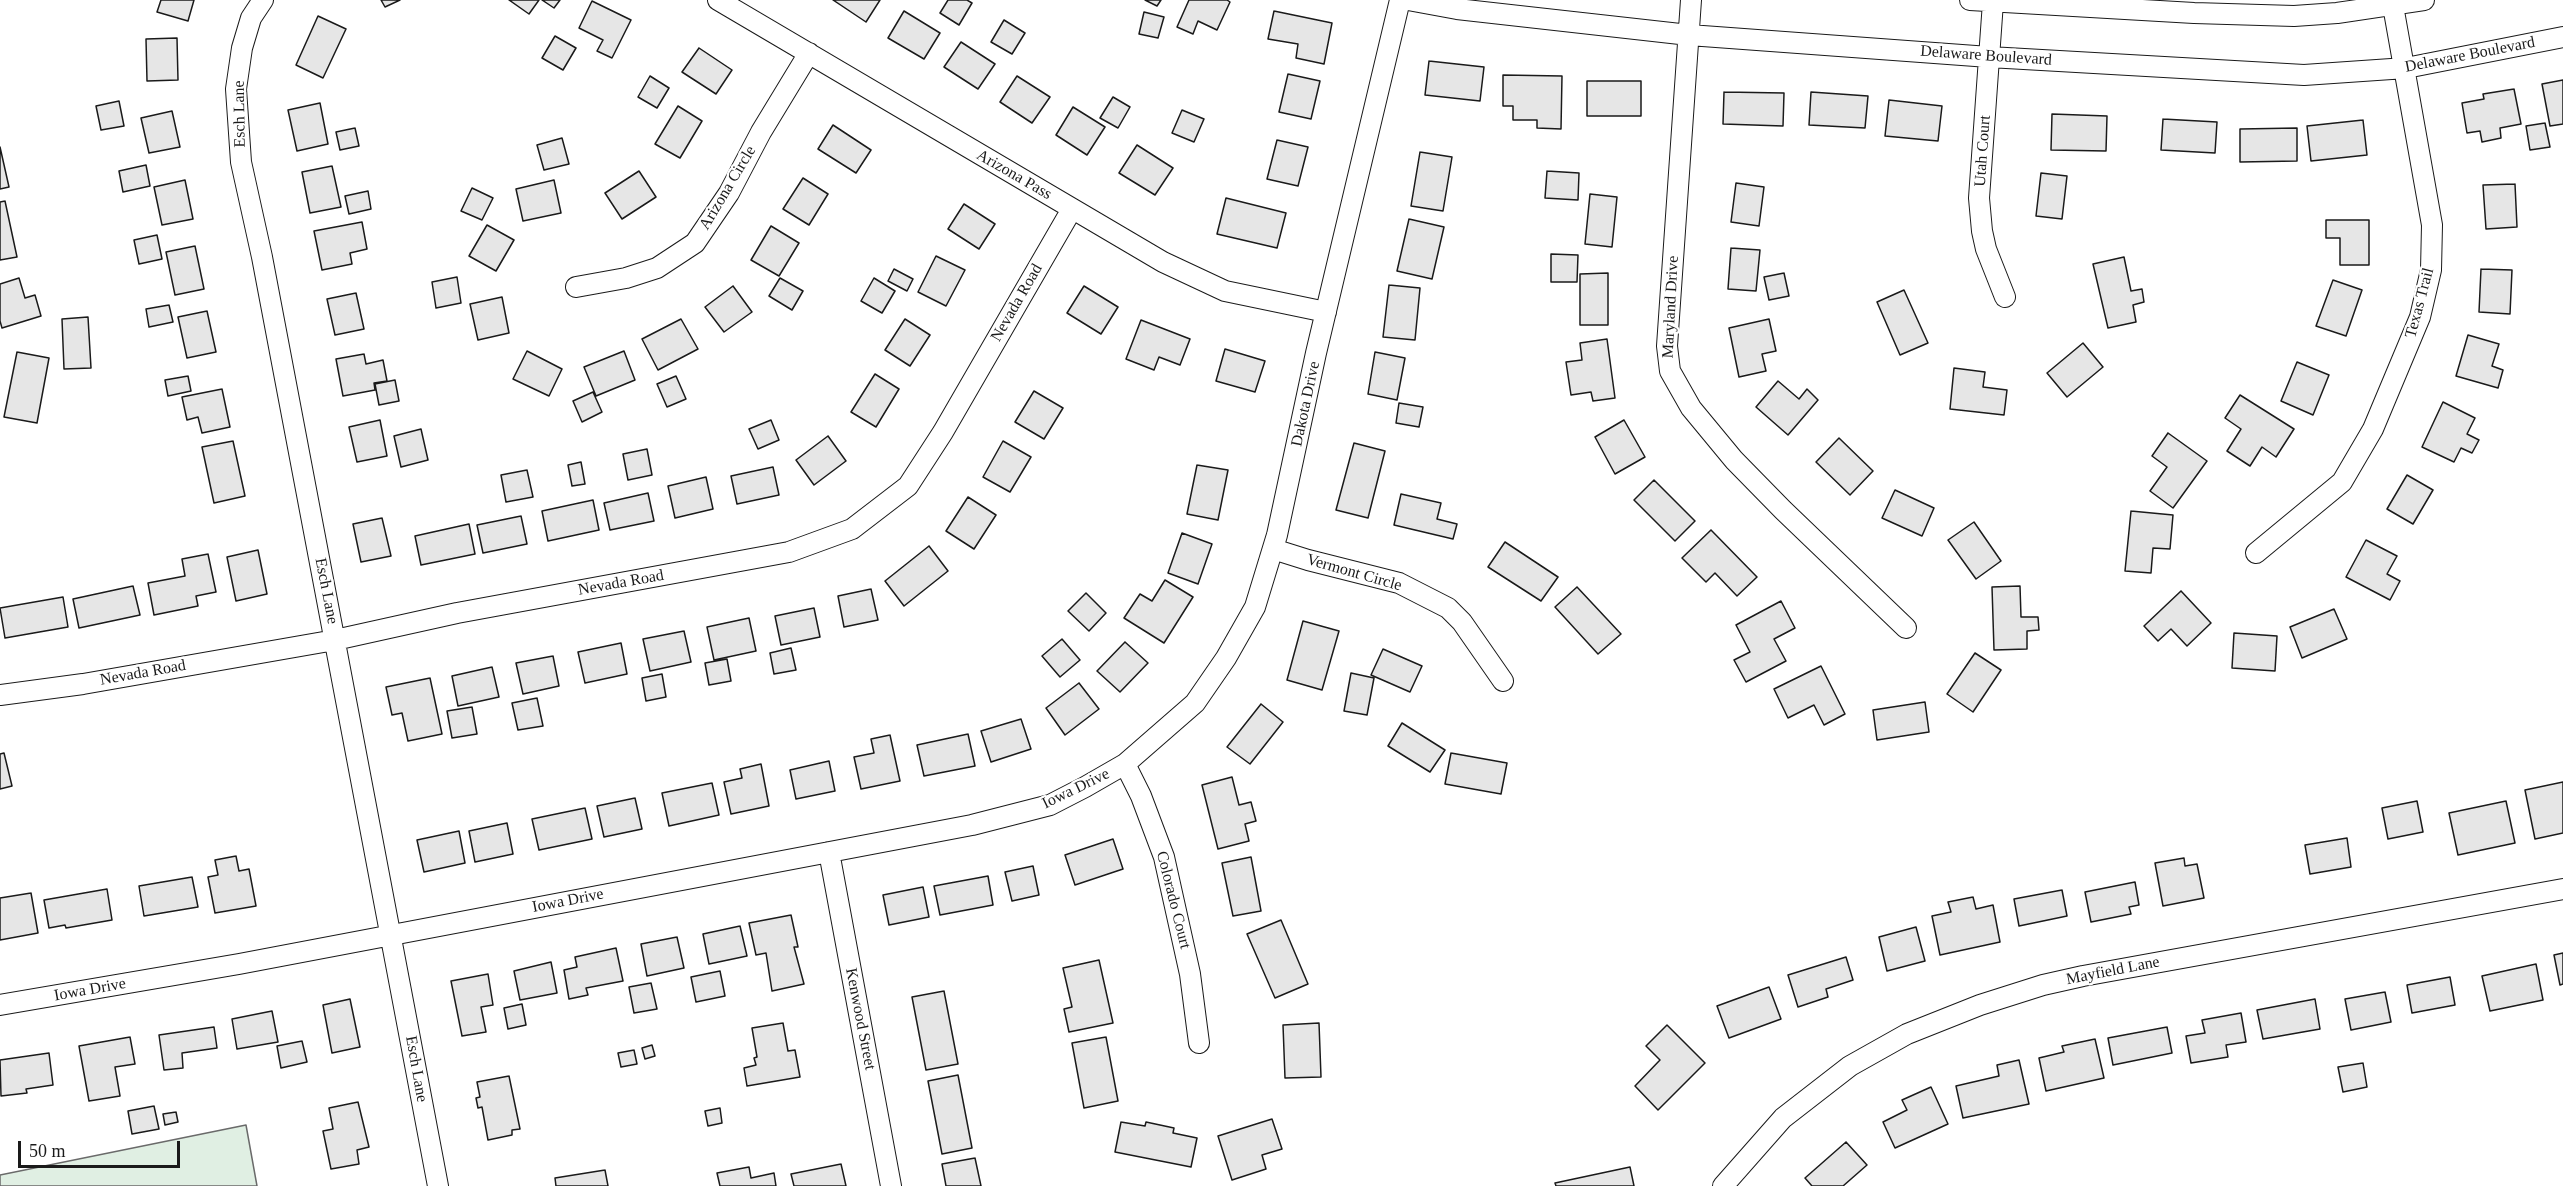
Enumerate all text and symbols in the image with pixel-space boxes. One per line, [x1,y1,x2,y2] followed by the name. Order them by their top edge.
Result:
[2403,33,2537,77] street label: Delaware Boulevard
[1920,42,2052,70] street label: Delaware Boulevard
[230,80,250,148] street label: Esch Lane
[1971,115,1995,187] street label: Utah Court
[695,143,761,233] street label: Arizona Circle
[973,146,1055,204] street label: Arizona Pass
[1659,255,1683,359] street label: Maryland Drive
[987,261,1047,345] street label: Nevada Road
[2401,266,2439,340] street label: Texas Trail
[1288,360,1324,448] street label: Dakota Drive
[1304,550,1404,596] street label: Vermont Circle
[310,556,342,626] street label: Esch Lane
[577,566,665,600] street label: Nevada Road
[99,656,187,690] street label: Nevada Road
[1039,764,1113,814] street label: Iowa Drive
[1152,849,1194,951] street label: Colorado Court
[531,885,605,917] street label: Iowa Drive
[2065,953,2161,989] street label: Mayfield Lane
[841,966,879,1072] street label: Kenwood Street
[53,974,127,1006] street label: Iowa Drive
[401,1034,431,1104] street label: Esch Lane
[21,1129,183,1167] scale bar
[29,1141,66,1161] text: 50 m

